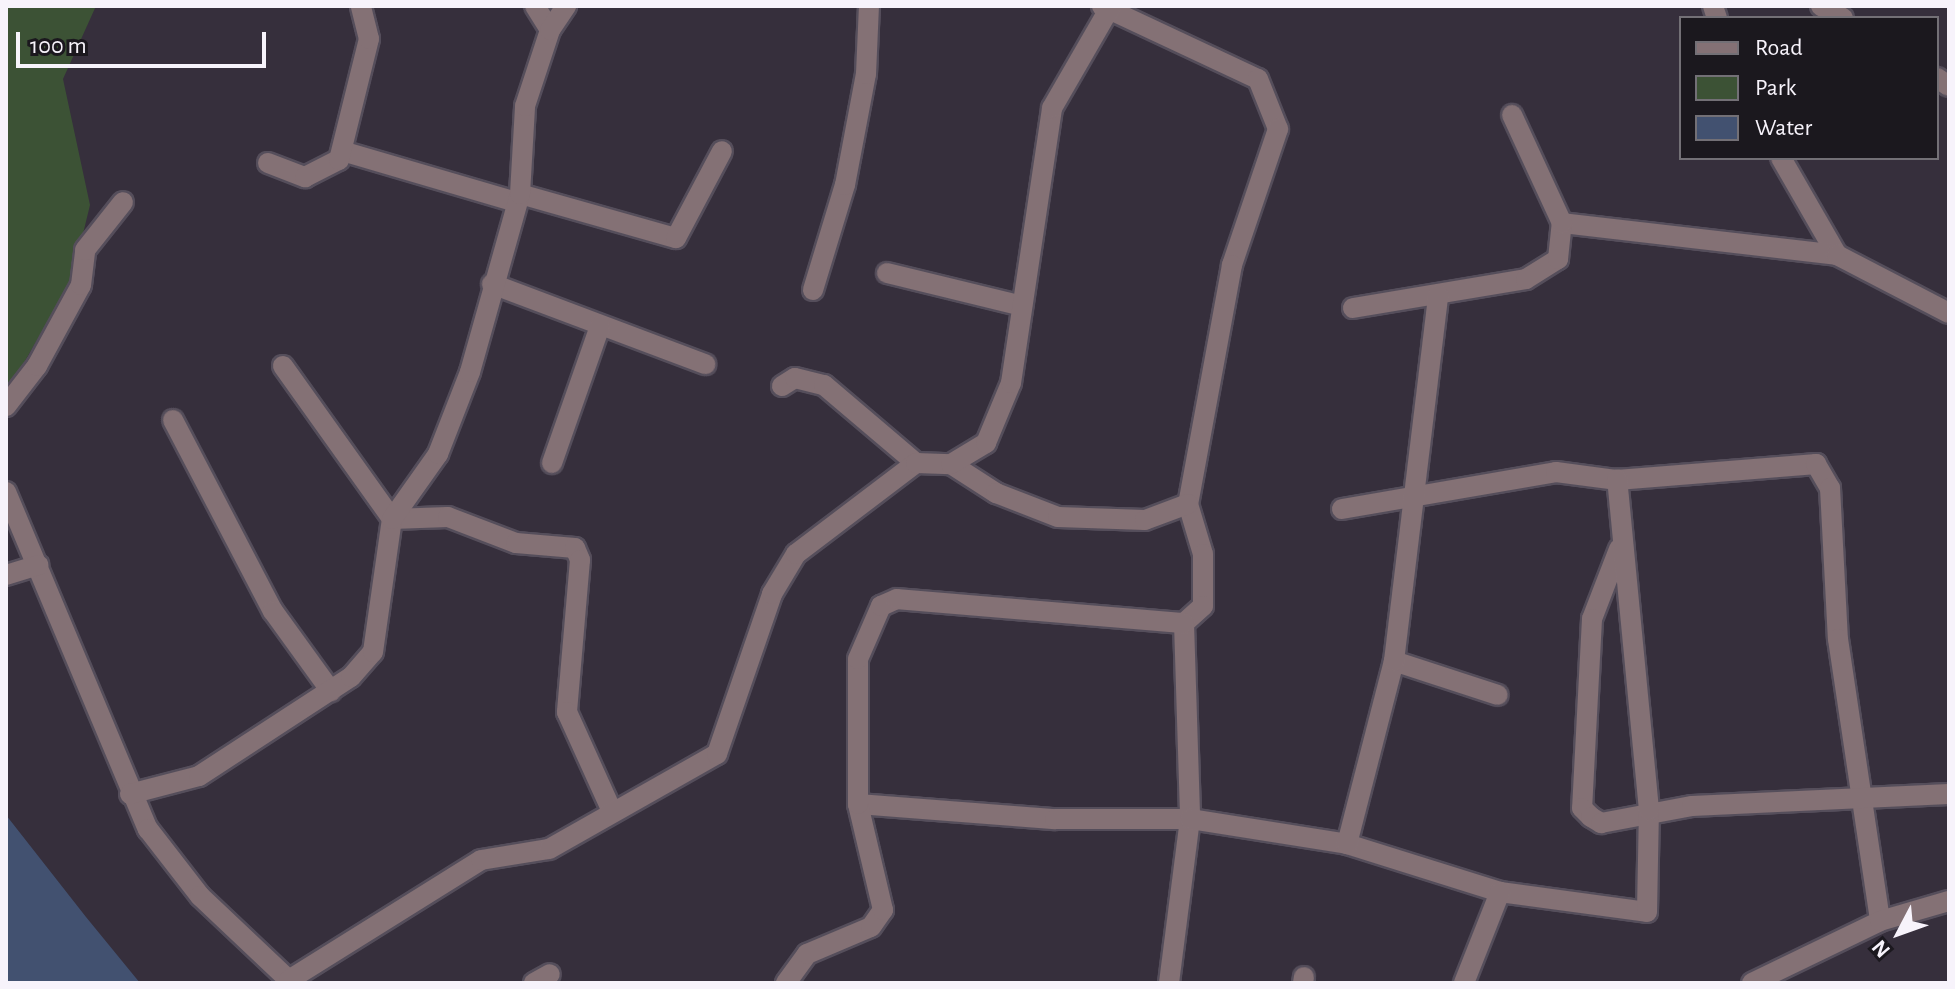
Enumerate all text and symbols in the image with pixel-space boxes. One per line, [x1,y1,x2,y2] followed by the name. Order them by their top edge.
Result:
[20,16,270,66] scale bar
[1679,16,1939,160] legend
[30,34,87,58] text: 100 m
[1755,36,1803,60] text: Road
[1755,76,1796,100] text: Park
[1755,116,1812,140] text: Water
[1859,893,1939,973] north arrow
[1868,936,1894,962] text: N

